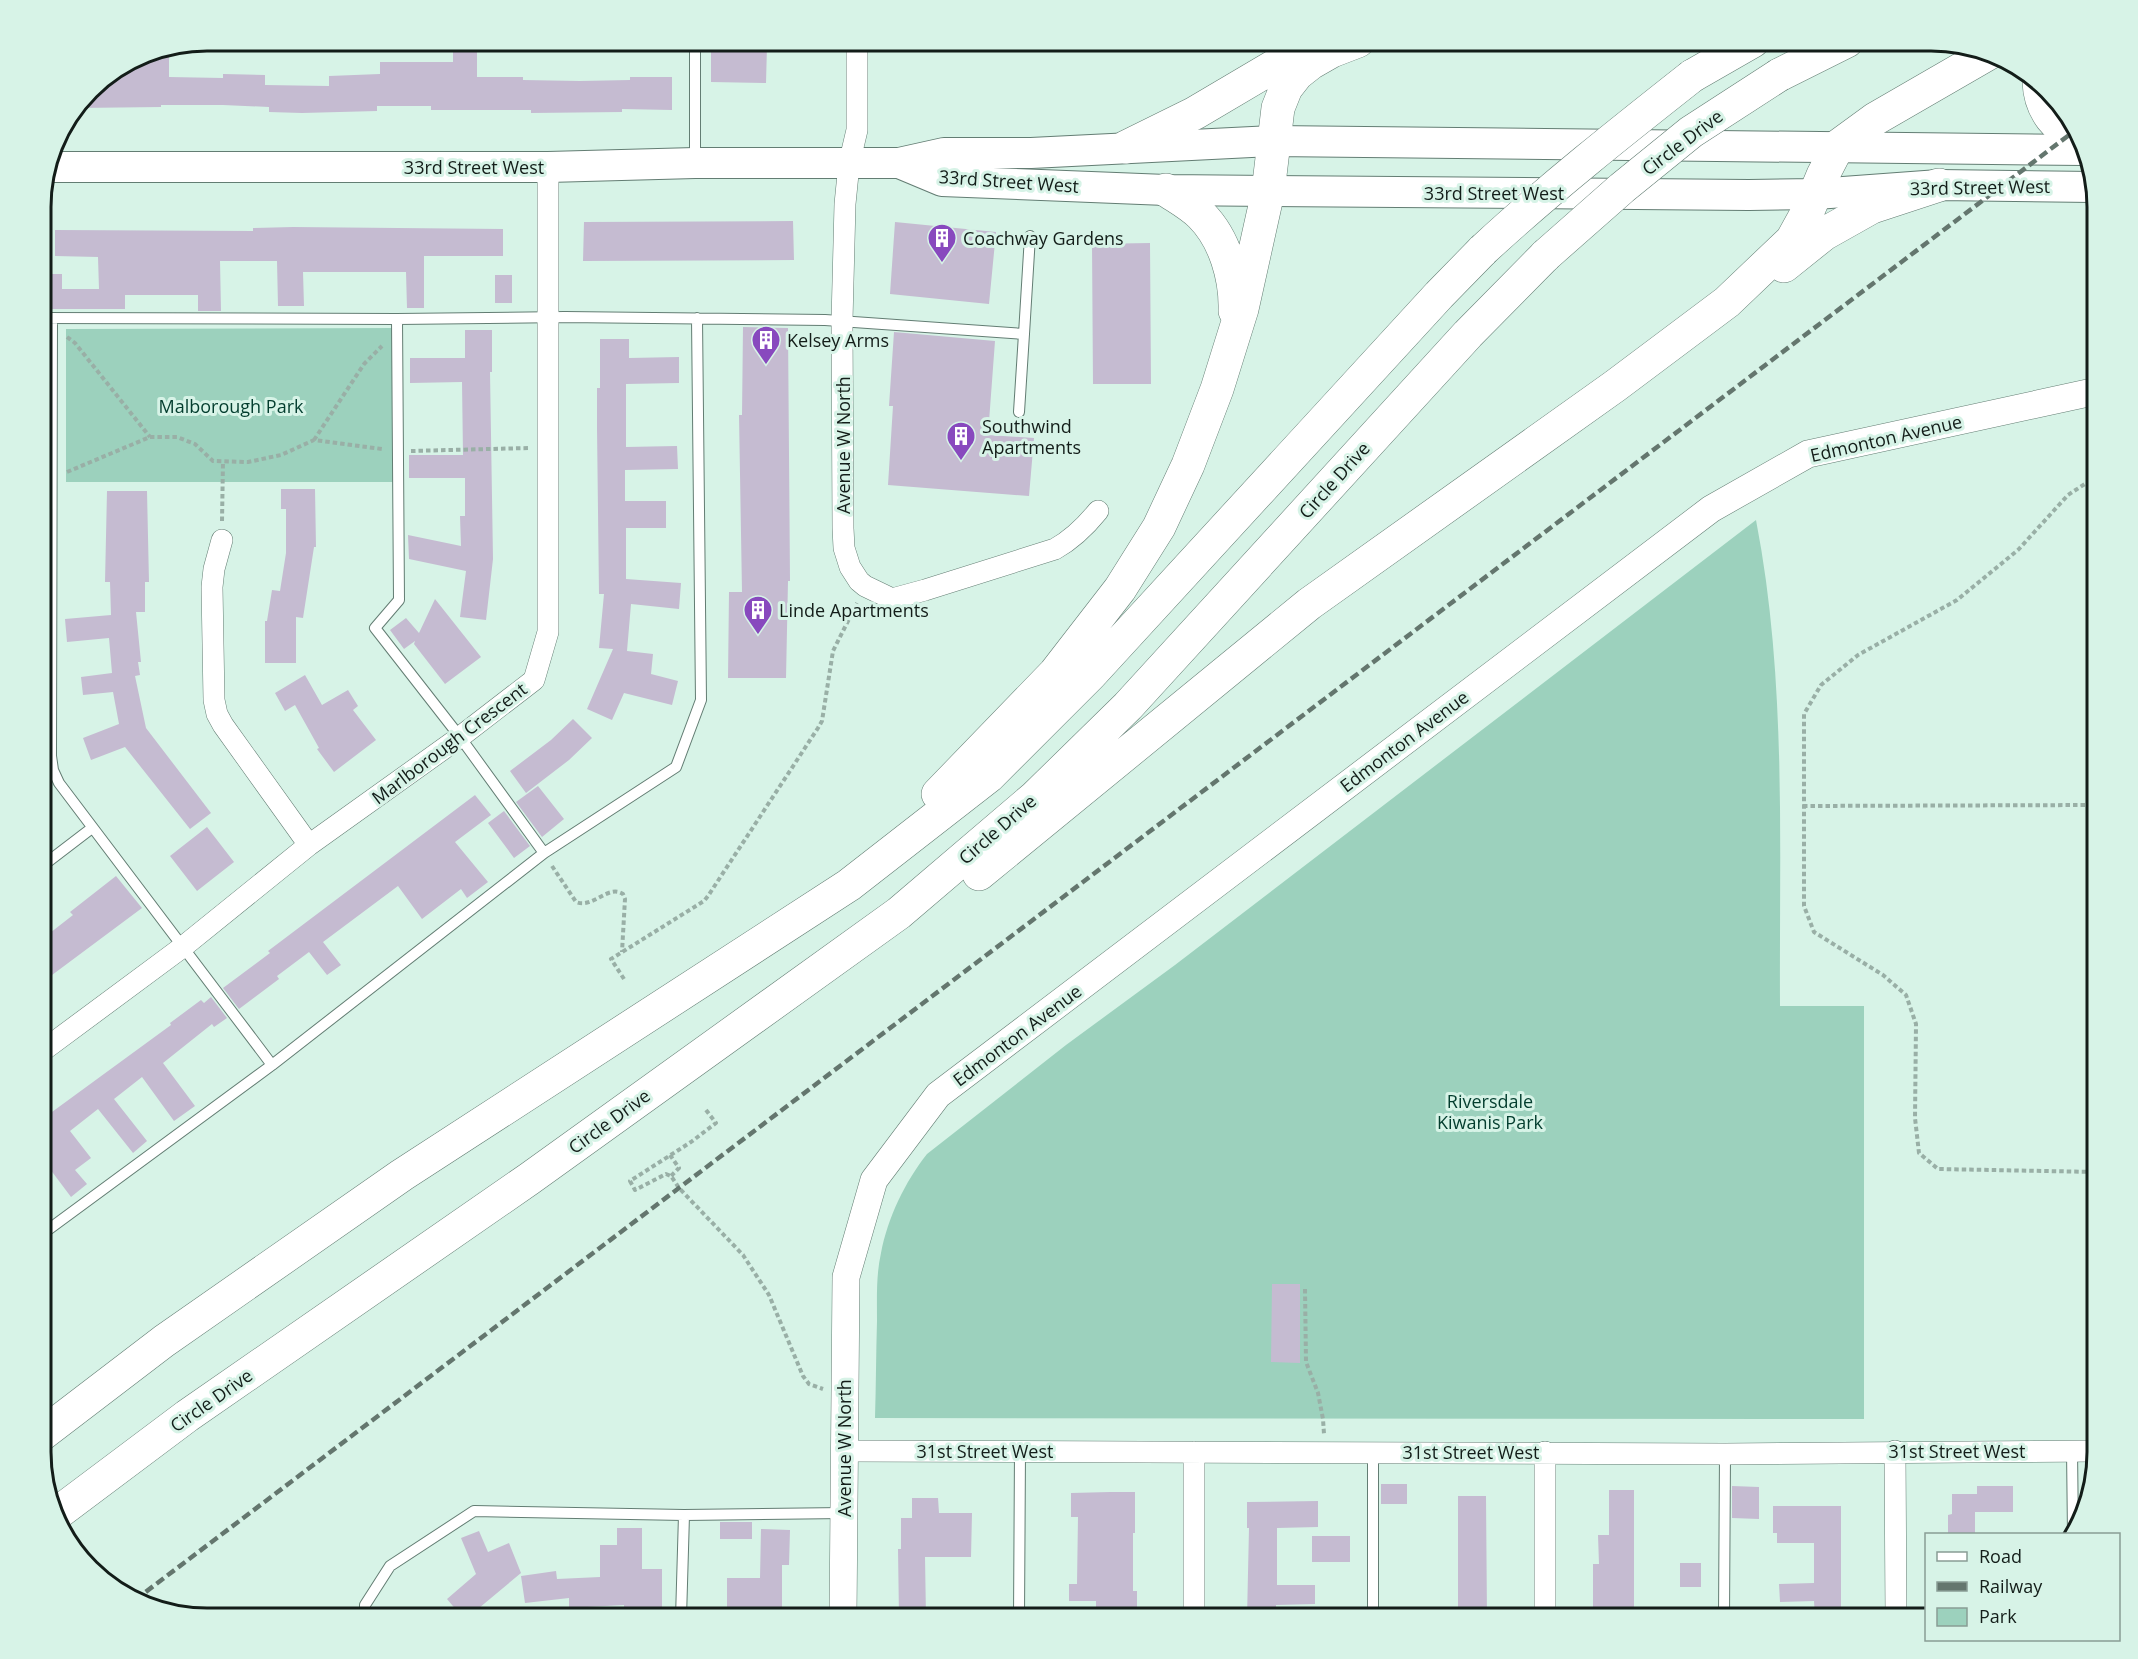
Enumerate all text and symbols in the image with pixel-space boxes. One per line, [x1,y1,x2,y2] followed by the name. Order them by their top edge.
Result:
[1637,104,1727,180] street label: Circle Drive
[404,155,544,179] street label: 33rd Street West
[938,164,1080,198] street label: 33rd Street West
[1910,174,2050,200] street label: 33rd Street West
[1424,181,1564,205] street label: 33rd Street West
[926,222,958,264] building icon: Coachway Gardens
[963,226,1124,250] place label: Coachway Gardens
[750,324,782,366] building icon: Kelsey Arms
[787,328,889,352] place label: Kelsey Arms
[831,376,855,514] street label: Avenue W North
[159,394,304,418] park label: Malborough Park
[1808,409,1964,467] street label: Edmonton Avenue
[982,414,1081,459] place label: Southwind Apartments
[945,420,977,462] building icon: Southwind Apartments
[1293,437,1375,523] street label: Circle Drive
[742,594,774,636] building icon: Linde Apartments
[779,598,929,622] place label: Linde Apartments
[367,677,531,809] street label: Marlborough Crescent
[1335,685,1473,797] street label: Edmonton Avenue
[953,789,1041,869] street label: Circle Drive
[948,979,1086,1091] street label: Edmonton Avenue
[563,1083,655,1159] street label: Circle Drive
[1437,1089,1544,1134] park label: Riversdale Kiwanis Park
[165,1363,257,1437] street label: Circle Drive
[832,1379,856,1517] street label: Avenue W North
[917,1439,1053,1463] street label: 31st Street West
[1889,1439,2025,1463] street label: 31st Street West
[1403,1440,1539,1464] street label: 31st Street West
[1925,1533,2120,1641] legend
[1979,1544,2022,1568] text: Road
[1979,1574,2043,1598] text: Railway
[1979,1604,2017,1628] text: Park

